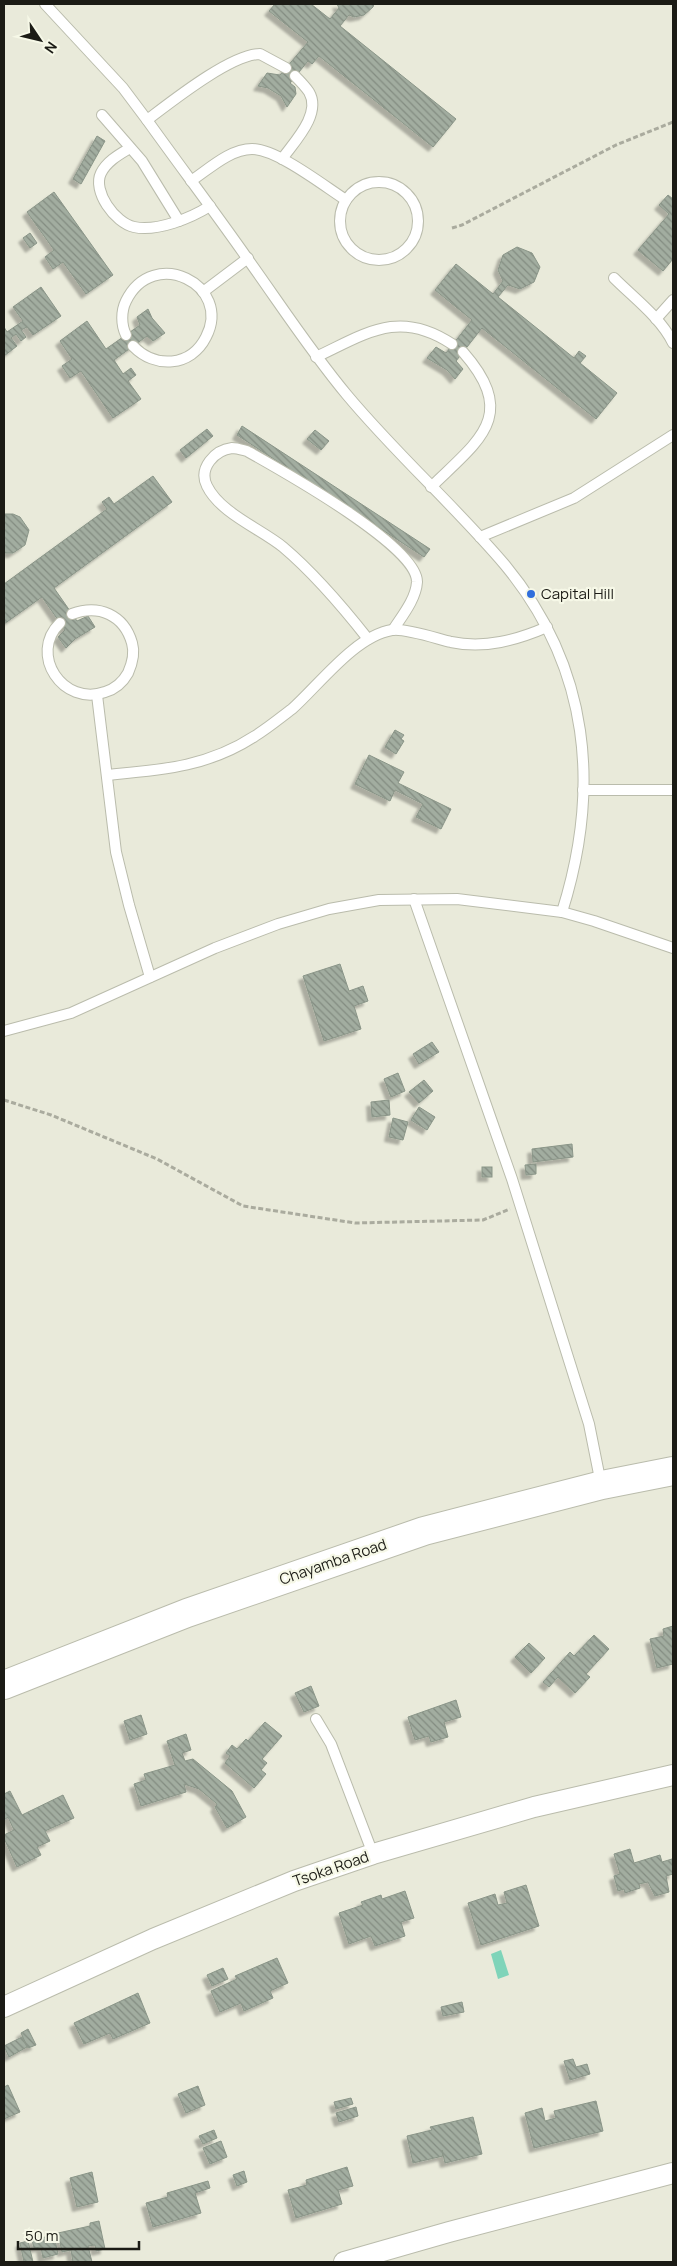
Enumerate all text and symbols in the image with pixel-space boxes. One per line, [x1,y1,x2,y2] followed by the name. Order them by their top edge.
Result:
[15,15,65,65] north arrow
[40,38,62,57] text: N
[541,583,614,604] place label: Capital Hill
[525,588,537,600] marker: Capital Hill
[276,1533,389,1590] street label: Chayamba Road
[290,1846,372,1891] street label: Tsoka Road
[18,2218,139,2250] scale bar
[25,2225,59,2246] text: 50 m

